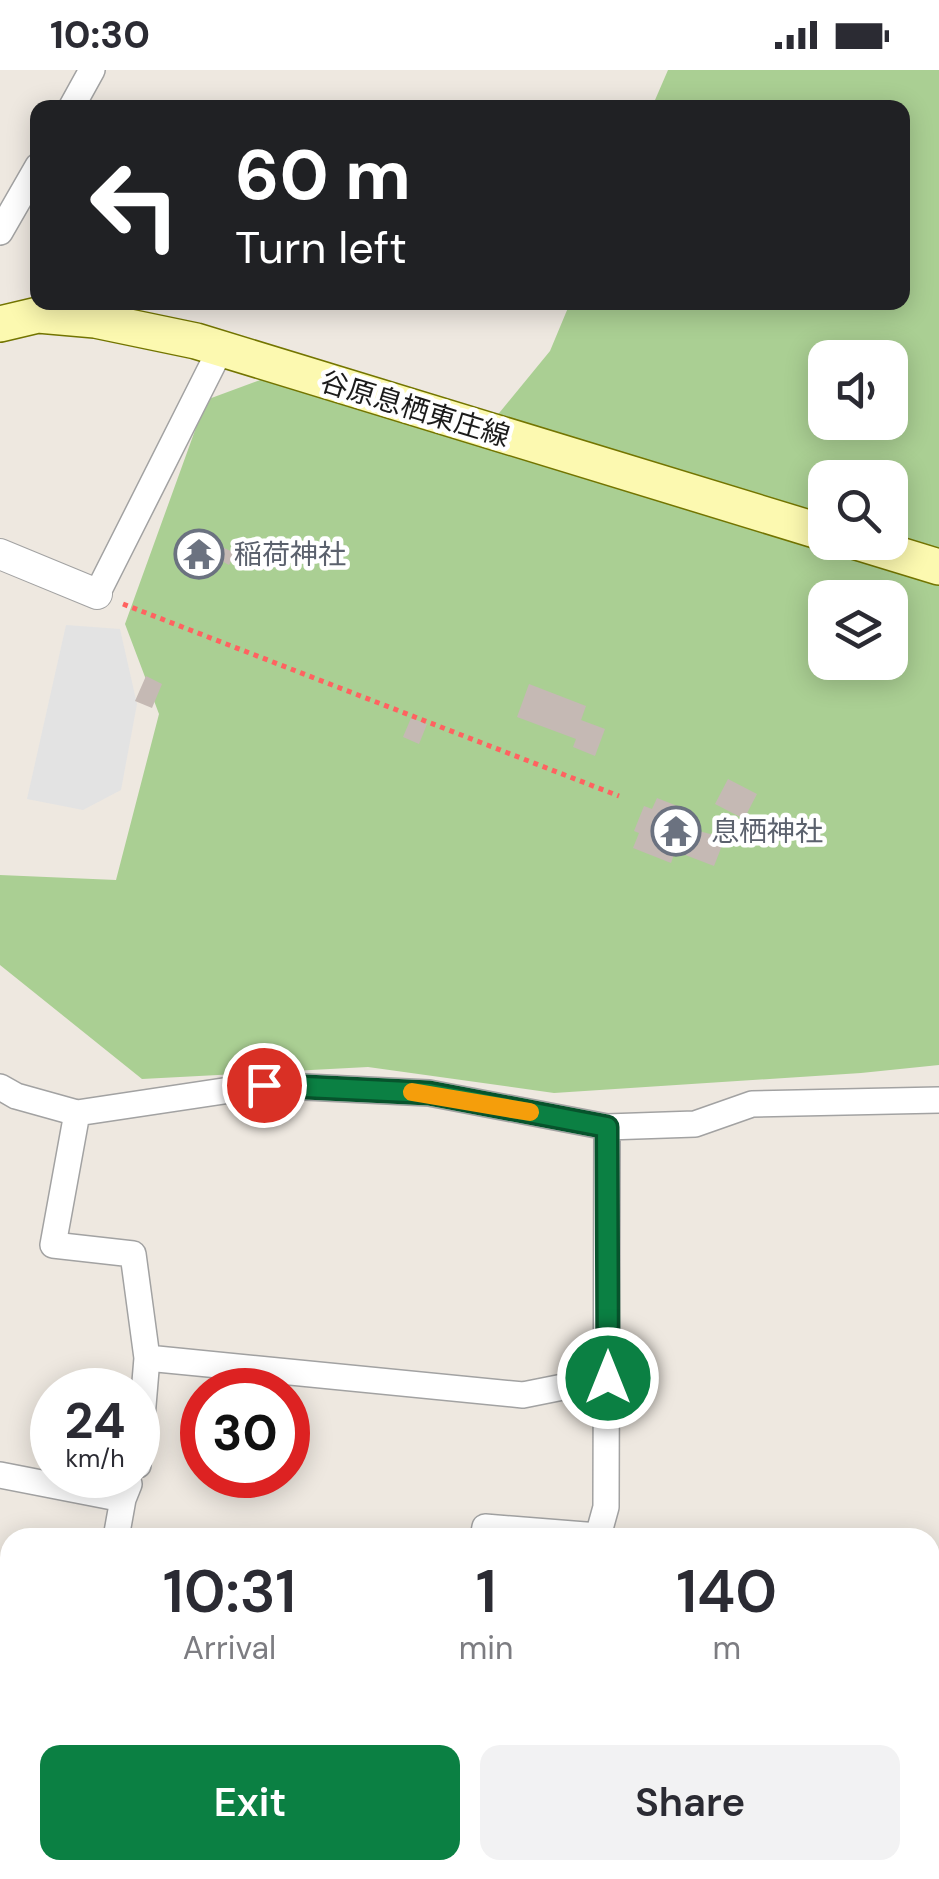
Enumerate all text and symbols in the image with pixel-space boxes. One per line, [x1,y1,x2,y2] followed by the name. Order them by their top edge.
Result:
[50,10,150,60] text: 10:30
[235,130,411,221] text: 60 m
[70,140,200,270] icon: left
[235,218,407,277] text: Turn left
[808,340,908,680] map controls
[808,340,908,440] button: sound
[316,363,514,455] street label: 谷原息栖東庄線
[808,460,908,560] button: search
[173,528,225,580] temple icon: 稲荷神社
[234,536,346,573] place label: 稲荷神社
[808,580,908,680] button: layers
[650,805,702,857] temple icon: 息栖神社
[711,813,823,850] place label: 息栖神社
[222,1043,307,1128] pin
[237,1058,292,1113] icon: arrive
[556,1326,660,1430] position arrow
[180,1368,310,1498] speed limit sign: 30
[65,1388,126,1454] text: 24
[65,1442,125,1475] text: km/h
[163,1552,296,1631] text: 10:31
[476,1552,497,1631] text: 1
[676,1552,777,1631] text: 140
[183,1627,276,1669] text: Arrival
[459,1627,513,1669] text: min
[712,1627,741,1669] text: m
[40,1745,460,1860] button: Exit
[480,1745,900,1860] button: Share

